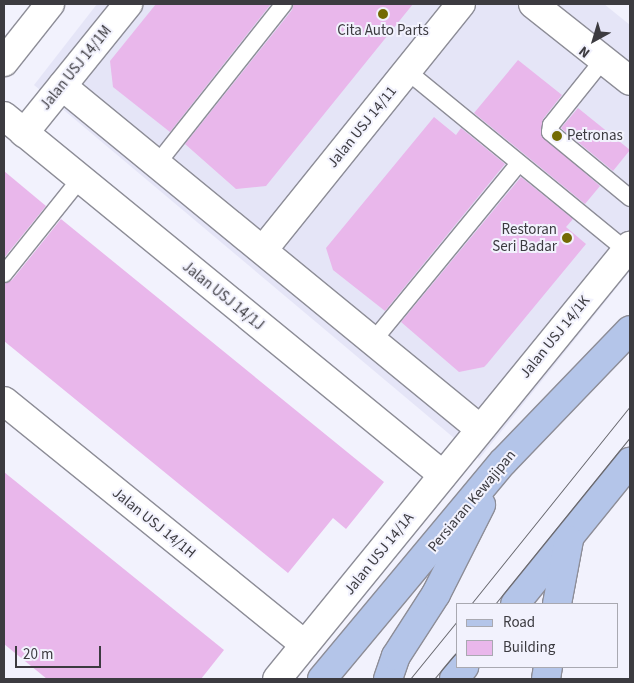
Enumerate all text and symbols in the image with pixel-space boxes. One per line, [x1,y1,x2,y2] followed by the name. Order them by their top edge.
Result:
[377,8,389,20] marker: Cita Auto Parts
[569,15,619,65] north arrow
[36,22,116,114] street label: Jalan USJ 14/1M
[337,22,429,40] place label: Cita Auto Parts
[575,41,594,62] text: N
[324,83,400,171] street label: Jalan USJ 14/11
[567,127,623,145] place label: Petronas
[551,130,563,142] marker: Petronas
[492,220,557,255] place label: Restoran Seri Badar
[561,232,573,244] marker: Restoran Seri Badar
[179,258,267,334] street label: Jalan USJ 14/1J
[516,292,594,382] street label: Jalan USJ 14/1K
[424,446,520,556] street label: Persiaran Kewajipan
[109,484,199,562] street label: Jalan USJ 14/1H
[340,509,418,599] street label: Jalan USJ 14/1A
[456,603,619,668] legend
[503,612,535,633] text: Road
[18,636,104,668] scale bar
[503,637,555,658] text: Building
[23,644,53,665] text: 20 m

